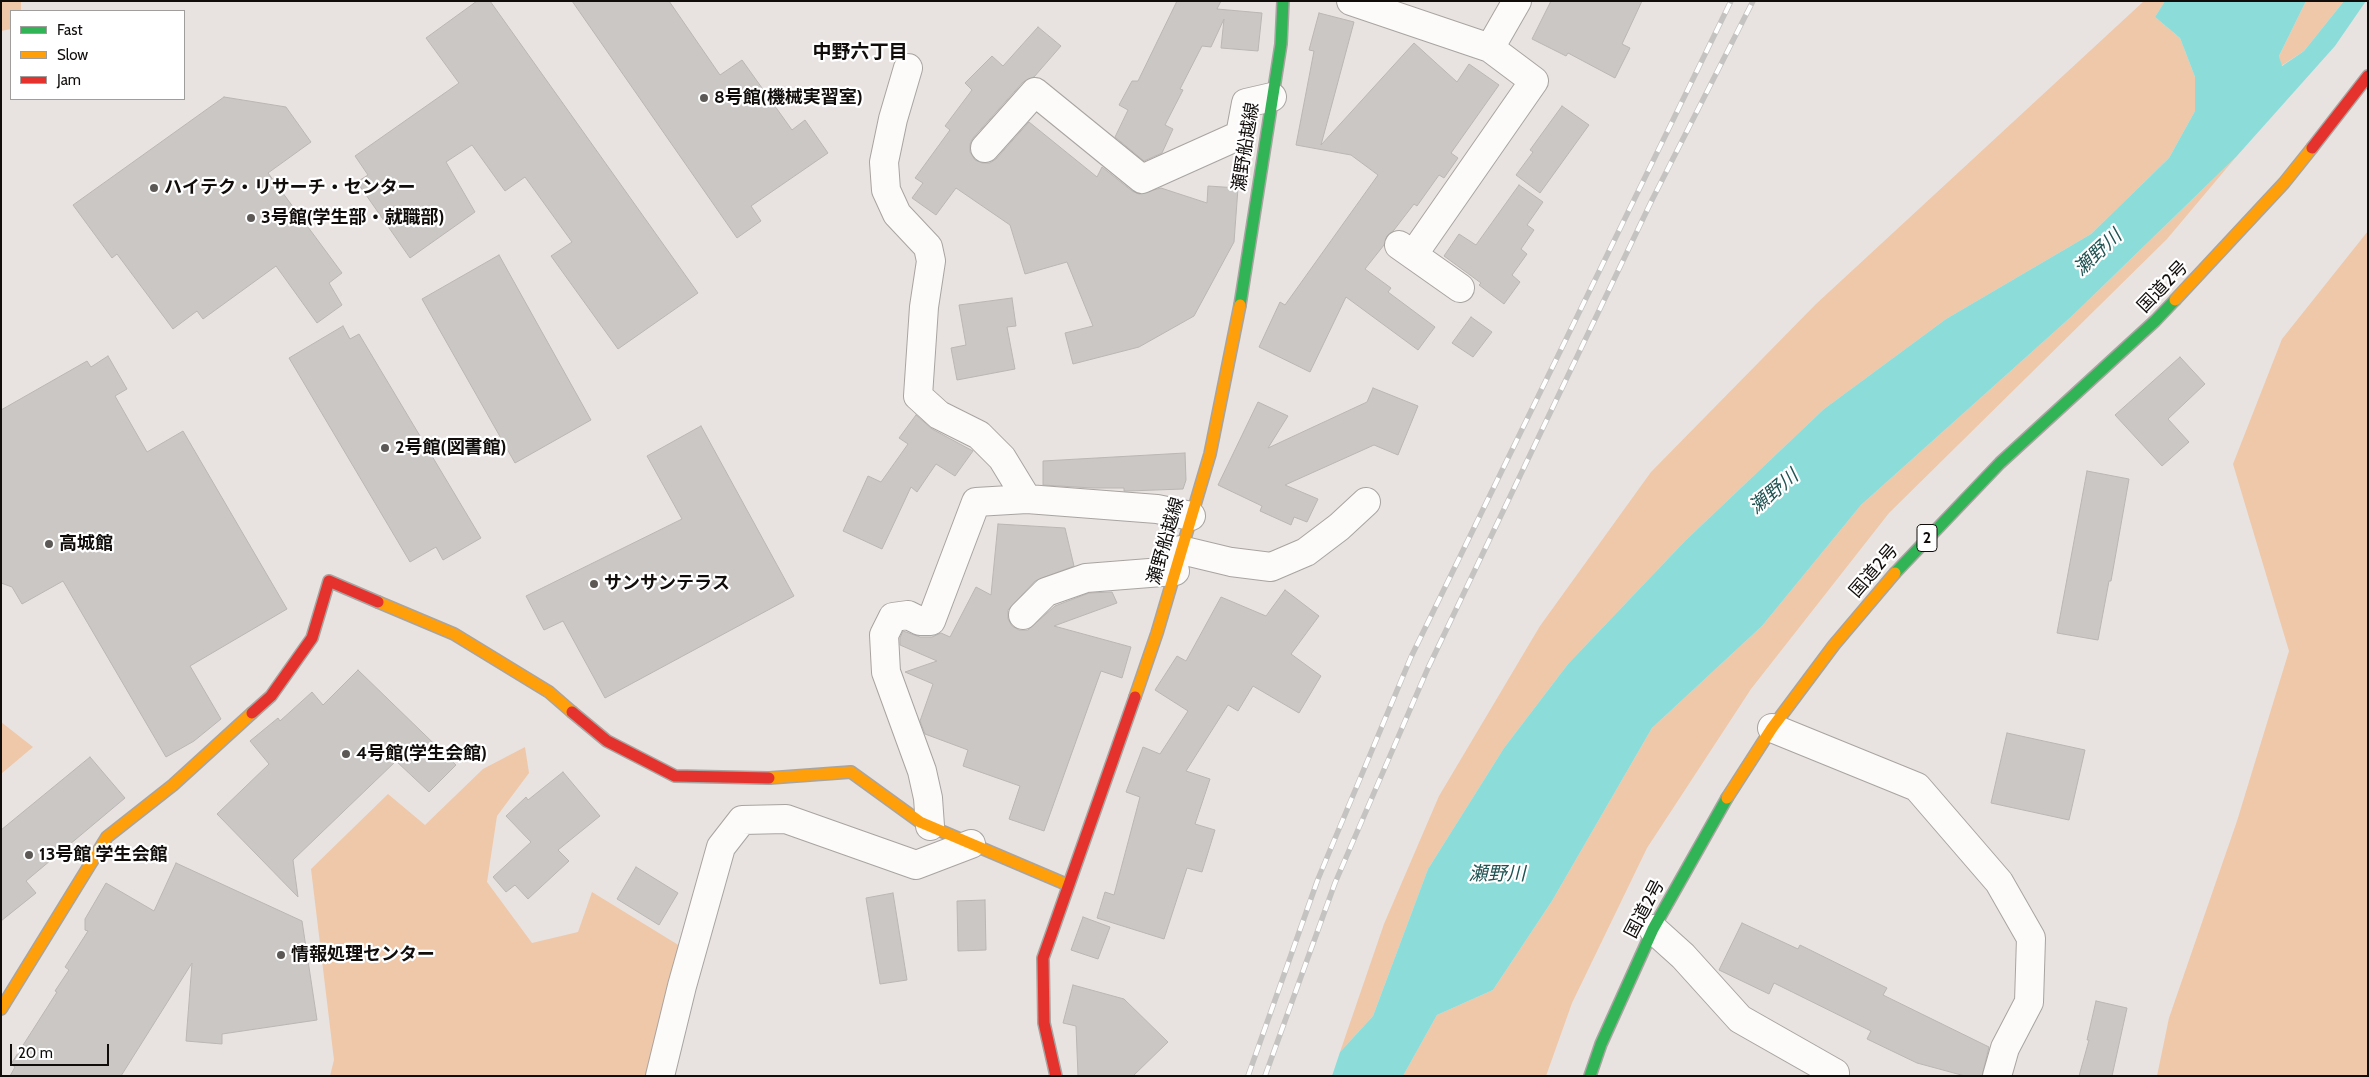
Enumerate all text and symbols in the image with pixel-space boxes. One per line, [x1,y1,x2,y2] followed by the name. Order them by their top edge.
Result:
[10,10,185,100] legend
[57,21,82,39] text: Fast
[813,41,907,63] district label: 中野六丁目
[57,46,88,64] text: Slow
[57,71,81,89] text: Jam
[714,87,863,109] place label: 8号館(機械実習室)
[698,92,710,104] marker: 8号館(機械実習室)
[1228,101,1264,193] street label: 瀬野船越線
[164,177,416,199] place label: ハイテク・リサーチ・センター
[148,182,160,194] marker: ハイテク・リサーチ・センター
[261,207,445,229] place label: 3号館(学生部・就職部)
[245,212,257,224] marker: 3号館(学生部・就職部)
[2069,225,2127,281] water label: 瀬野川
[2133,257,2193,317] street label: 国道2号
[395,437,506,459] place label: 2号館(図書館)
[379,442,391,454] marker: 2号館(図書館)
[1745,465,1803,519] water label: 瀬野川
[1143,495,1189,587] street label: 瀬野船越線
[1917,524,1937,552] road number: 2
[59,533,113,555] place label: 高城館
[43,538,55,550] marker: 高城館
[1845,540,1903,602] street label: 国道2号
[604,573,730,595] place label: サンサンテラス
[588,578,600,590] marker: サンサンテラス
[356,743,487,765] place label: 4号館(学生会館)
[340,748,352,760] marker: 4号館(学生会館)
[39,844,167,866] place label: 13号館 学生会館
[23,849,35,861] marker: 13号館 学生会館
[1469,863,1525,885] water label: 瀬野川
[1621,876,1669,942] street label: 国道2号
[291,944,435,966] place label: 情報処理センター
[275,949,287,961] marker: 情報処理センター
[12,1034,111,1066] scale bar
[18,1044,53,1062] text: 20 m

